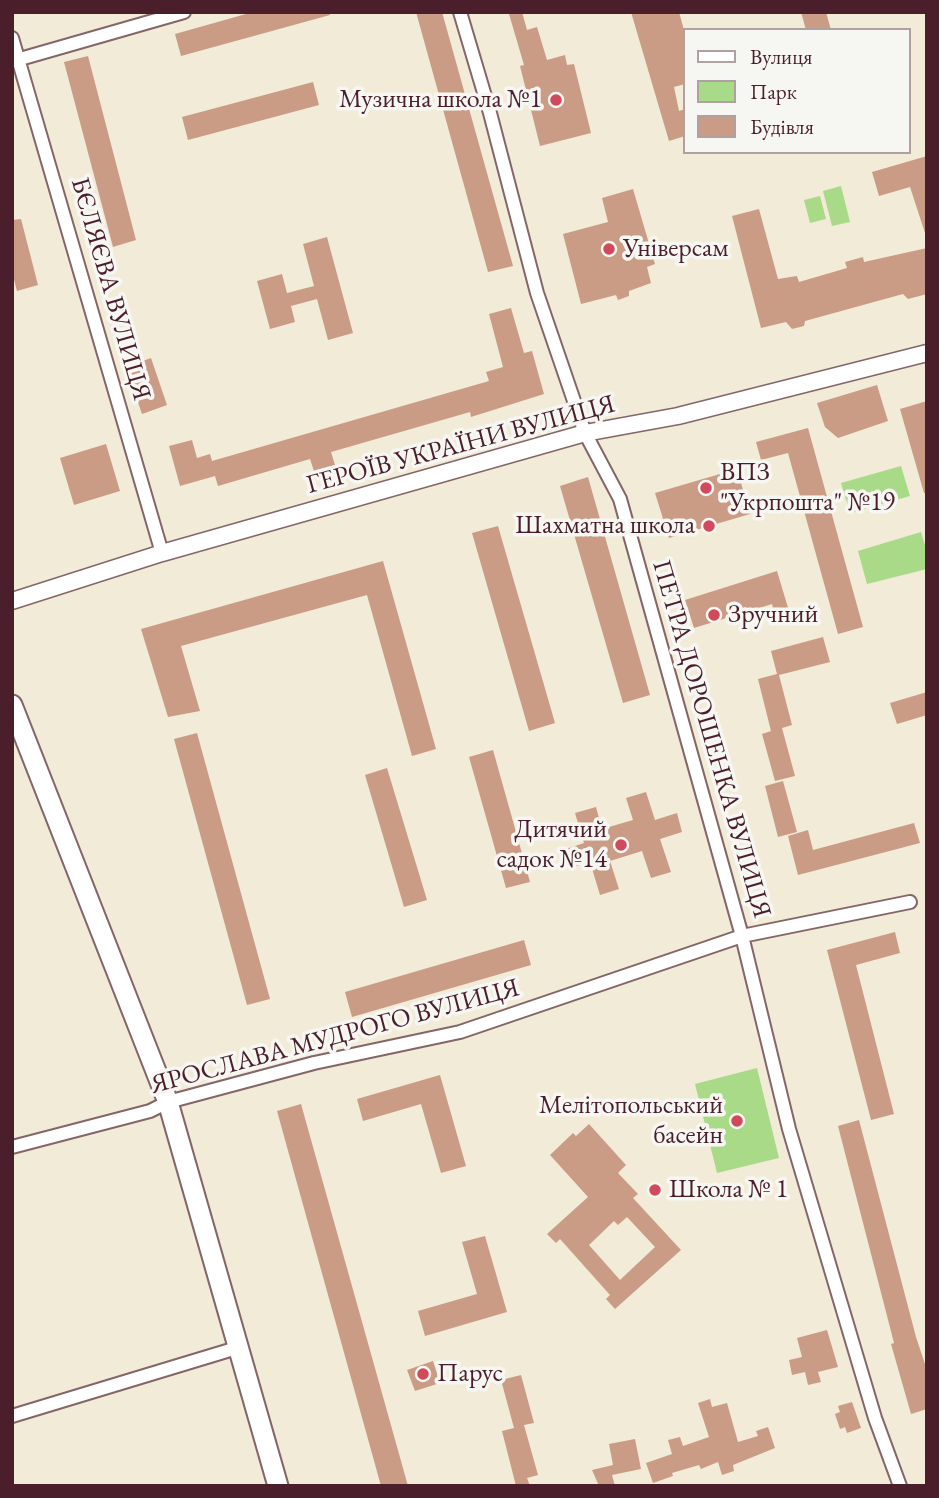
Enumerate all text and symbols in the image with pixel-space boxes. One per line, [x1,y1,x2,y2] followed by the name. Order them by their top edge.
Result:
[684,28,911,154] legend
[750,43,812,70] text: Вулиця
[750,78,797,105] text: Парк
[339,84,542,116] place label: Музична школа №1
[548,92,564,108] marker: Музична школа №1
[750,113,814,140] text: Будівля
[63,174,157,404] street label: БЄЛЯЄВА ВУЛИЦЯ
[623,233,729,265] place label: Універсам
[601,241,617,257] marker: Універсам
[303,389,619,501] street label: ГЕРОЇВ УКРАЇНИ ВУЛИЦЯ
[720,457,895,518] place label: ВПЗ "Укрпошта" №19
[698,480,714,496] marker: ВПЗ "Укрпошта" №19
[515,510,695,542] place label: Шахматна школа
[701,518,717,534] marker: Шахматна школа
[645,556,777,922] street label: ПЕТРА ДОРОШЕНКА ВУЛИЦЯ
[728,599,818,631] place label: Зручний
[706,607,722,623] marker: Зручний
[497,814,607,876] place label: Дитячий садок №14
[613,837,629,853] marker: Дитячий садок №14
[147,973,523,1101] street label: ЯРОСЛАВА МУДРОГО ВУЛИЦЯ
[539,1090,723,1152] place label: Мелітопольський басейн
[729,1113,745,1129] marker: Мелітопольський басейн
[669,1174,788,1206] place label: Школа № 1
[647,1182,663,1198] marker: Школа № 1
[437,1358,503,1390] place label: Парус
[415,1366,431,1382] marker: Парус

